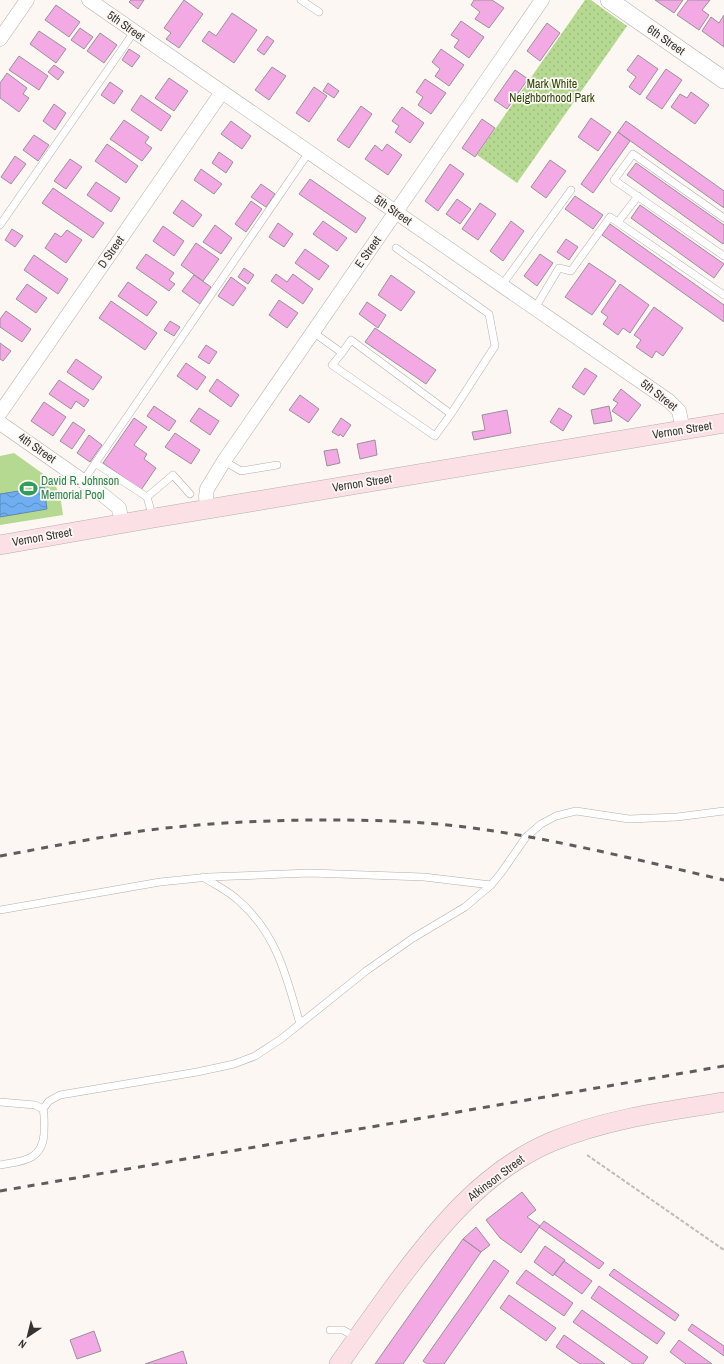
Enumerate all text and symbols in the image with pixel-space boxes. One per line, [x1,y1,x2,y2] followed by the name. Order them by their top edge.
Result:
[104,7,148,45] street label: 5th Street
[644,21,688,59] street label: 6th Street
[509,76,595,106] park label: Mark White Neighborhood Park
[371,191,415,229] street label: 5th Street
[94,232,128,271] street label: D Street
[351,233,385,271] street label: E Street
[637,376,681,415] street label: 5th Street
[651,417,713,443] street label: Vernon Street
[15,429,59,467] street label: 4th Street
[331,470,393,496] street label: Vernon Street
[41,473,119,503] place label: David R. Johnson Memorial Pool
[18,478,38,498] sports icon: David R. Johnson Memorial Pool
[11,524,73,550] street label: Vernon Street
[464,1151,528,1205] street label: Atkinson Street
[8,1316,48,1356] north arrow
[16,1337,29,1352] text: N

